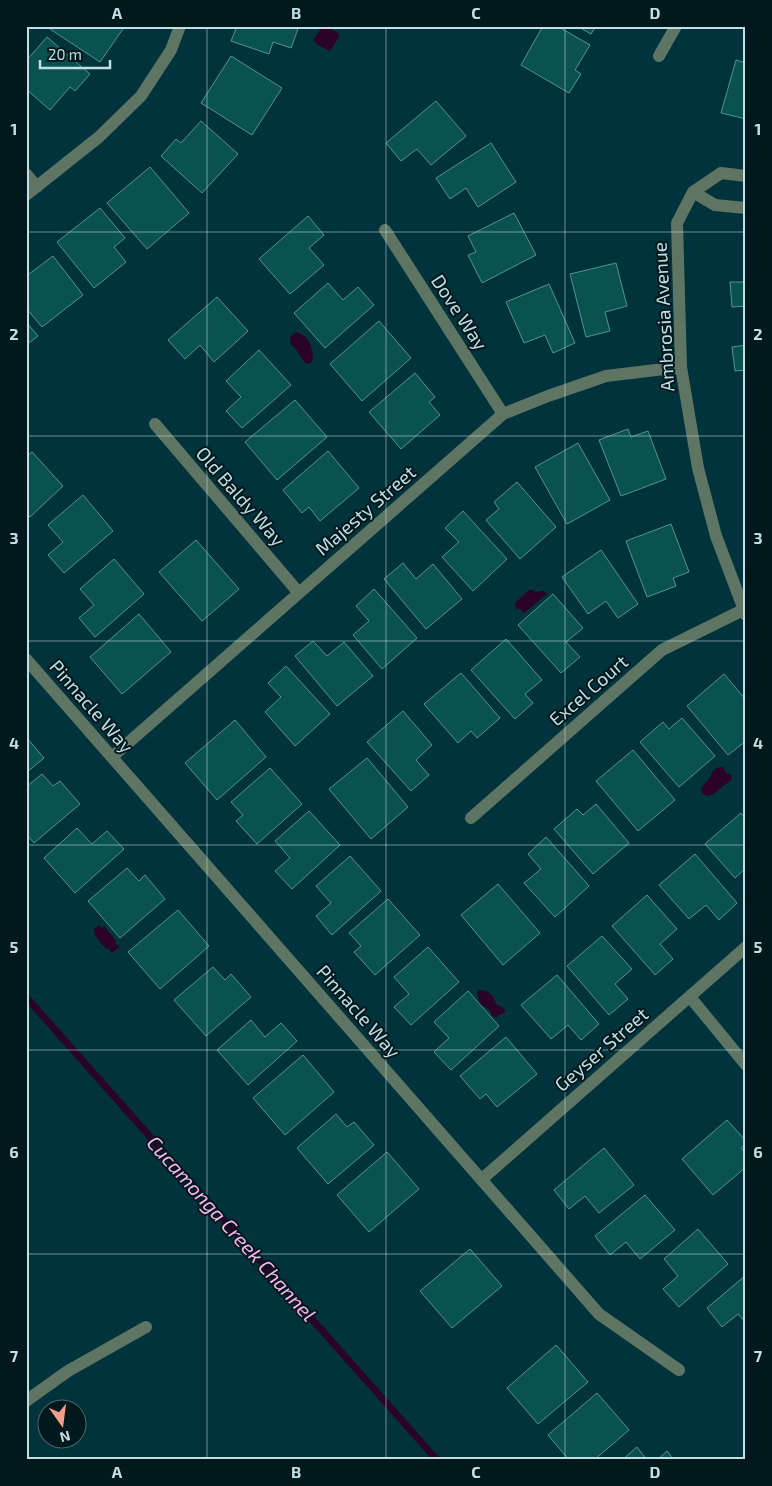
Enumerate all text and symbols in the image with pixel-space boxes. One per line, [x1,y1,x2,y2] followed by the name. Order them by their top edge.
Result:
[112,3,123,22] text: A
[291,3,301,22] text: B
[471,3,481,22] text: C
[650,3,661,22] text: D
[40,38,110,70] scale bar
[48,45,82,63] text: 20 m
[11,119,17,138] text: 1
[755,119,761,138] text: 1
[648,242,678,392] street label: Ambrosia Avenue
[427,270,493,354] street label: Dove Way
[9,324,19,343] text: 2
[753,324,763,343] text: 2
[192,442,290,550] street label: Old Baldy Way
[310,460,420,560] street label: Majesty Street
[9,528,19,547] text: 3
[753,528,763,547] text: 3
[544,650,632,730] street label: Excel Court
[45,655,139,757] street label: Pinnacle Way
[9,733,19,752] text: 4
[753,733,763,752] text: 4
[10,937,19,956] text: 5
[754,937,763,956] text: 5
[312,960,406,1062] street label: Pinnacle Way
[550,1002,652,1096] street label: Geyser Street
[142,1130,322,1326] water label: Cucamonga Creek Channel
[9,1142,19,1161] text: 6
[753,1142,763,1161] text: 6
[10,1346,19,1365] text: 7
[754,1346,763,1365] text: 7
[38,1398,88,1448] north arrow
[58,1428,72,1447] text: N
[112,1462,123,1481] text: A
[291,1462,301,1481] text: B
[471,1462,481,1481] text: C
[650,1462,661,1481] text: D

